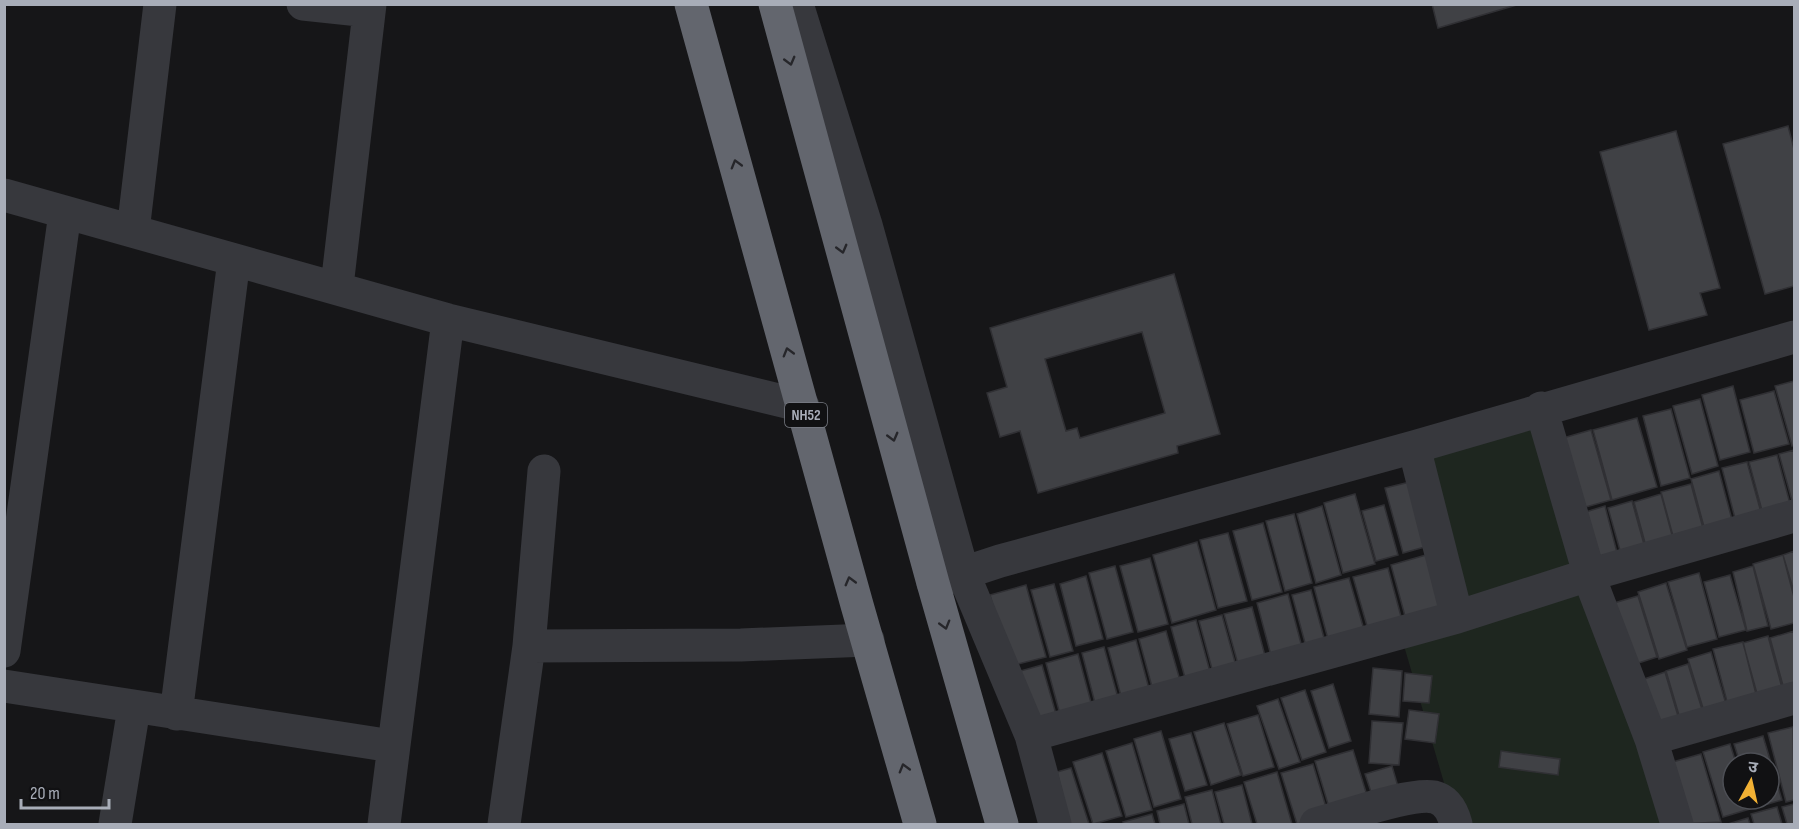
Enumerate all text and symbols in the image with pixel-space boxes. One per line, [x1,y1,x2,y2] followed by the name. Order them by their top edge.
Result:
[783,56,796,66] one-way arrow
[731,159,743,170] one-way arrow
[835,243,847,254] one-way arrow
[783,347,795,358] one-way arrow
[785,403,827,427] road number: NH52
[886,432,899,442] one-way arrow
[845,576,858,586] one-way arrow
[938,619,950,630] one-way arrow
[1721,751,1781,811] north arrow
[1747,758,1759,778] text: उ
[899,763,911,774] one-way arrow
[21,772,110,810] scale bar
[30,783,60,804] text: 20 m

